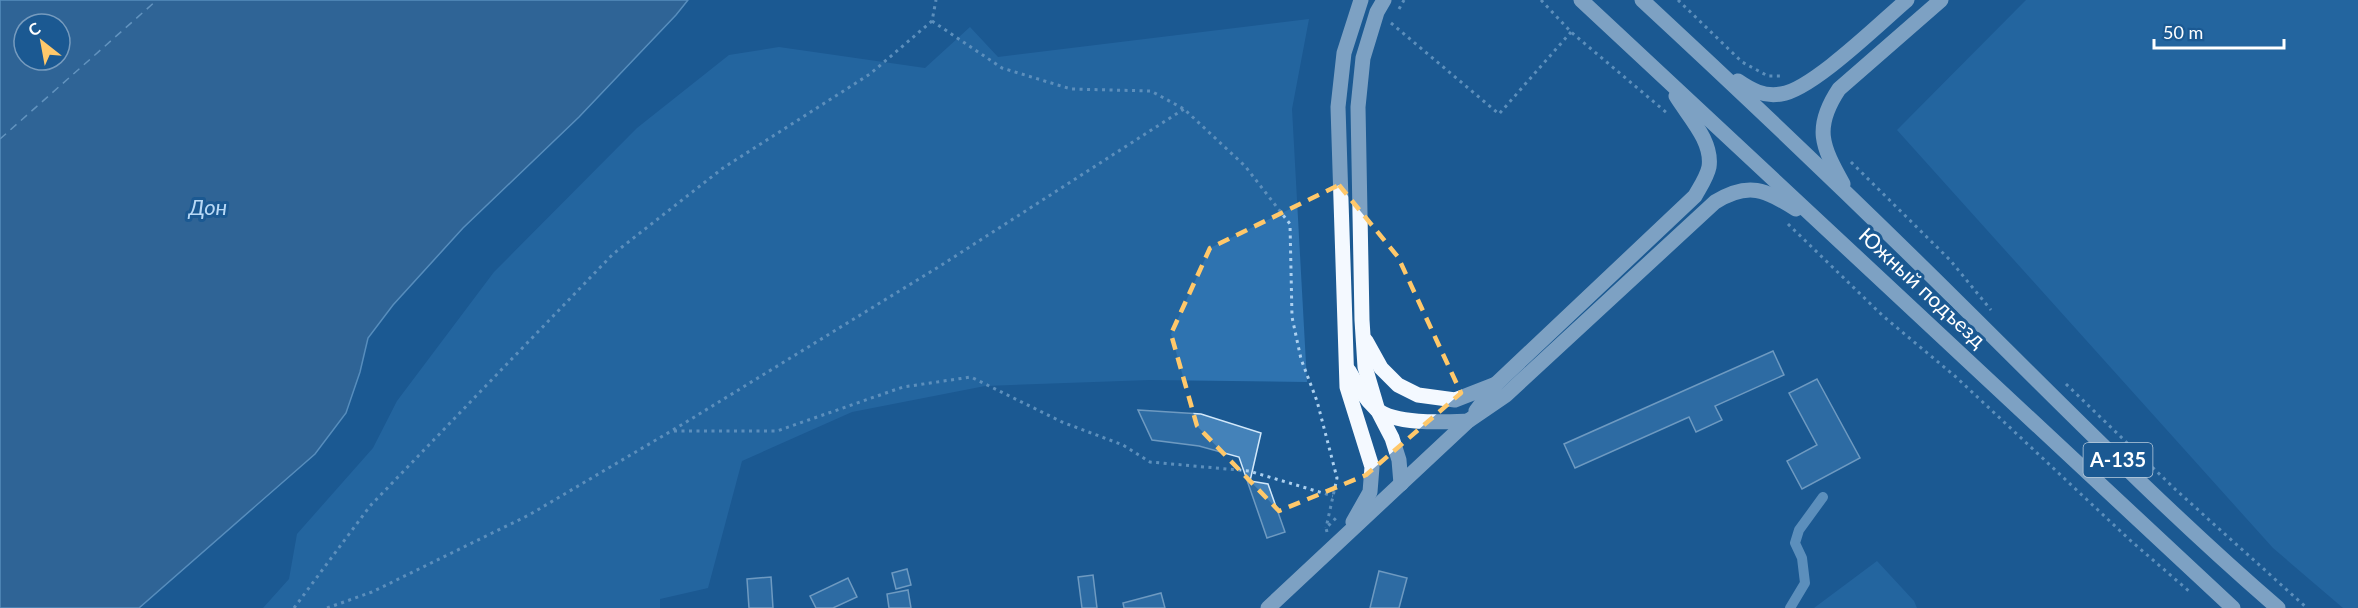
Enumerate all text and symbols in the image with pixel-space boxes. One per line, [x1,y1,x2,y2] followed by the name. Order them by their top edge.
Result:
[12,12,72,72] north arrow
[2154,12,2284,50] scale bar
[25,18,44,40] text: С
[2163,21,2203,43] text: 50 m
[187,193,227,220] water label: Дон
[1854,222,1992,352] street label: Южный подъезд
[2084,443,2152,477] road number: А-135

